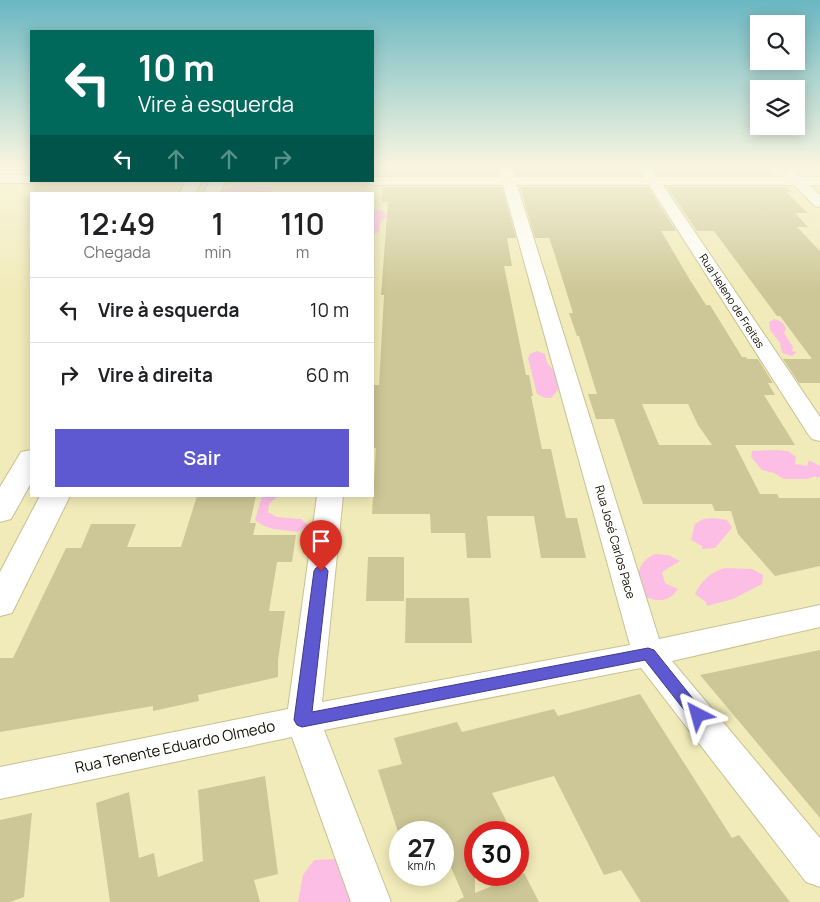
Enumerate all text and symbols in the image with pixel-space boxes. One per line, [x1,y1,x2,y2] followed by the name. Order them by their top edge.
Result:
[750,15,805,135] map controls
[750,15,805,70] button: search
[138,44,215,92] text: 10 m
[55,50,120,115] icon: left
[750,80,805,135] button: layers
[138,89,294,119] text: Vire à esquerda
[109,145,137,173] icon: left
[162,145,190,173] icon: ahead
[215,145,243,173] icon: ahead
[268,145,296,173] icon: right
[79,203,155,244] text: 12:49
[211,203,224,244] text: 1
[280,203,325,244] text: 110
[84,241,151,263] text: Chegada
[204,241,231,263] text: min
[296,241,309,263] text: m
[696,251,769,351] street label: Rua Heleno de Freitas
[55,296,83,324] icon: left
[98,297,239,323] text: Vire à esquerda
[310,297,349,323] text: 10 m
[55,361,83,389] icon: right
[98,362,213,388] text: Vire à direita
[306,362,349,388] text: 60 m
[55,429,349,487] button: Sair
[591,483,640,601] street label: Rua José Carlos Pace
[300,520,342,571] pin
[307,527,335,555] icon: arrive
[671,688,723,740] position arrow
[73,715,277,778] street label: Rua Tenente Eduardo Olmedo
[464,821,529,886] speed limit sign: 30
[407,830,436,865] text: 27
[408,857,435,874] text: km/h

